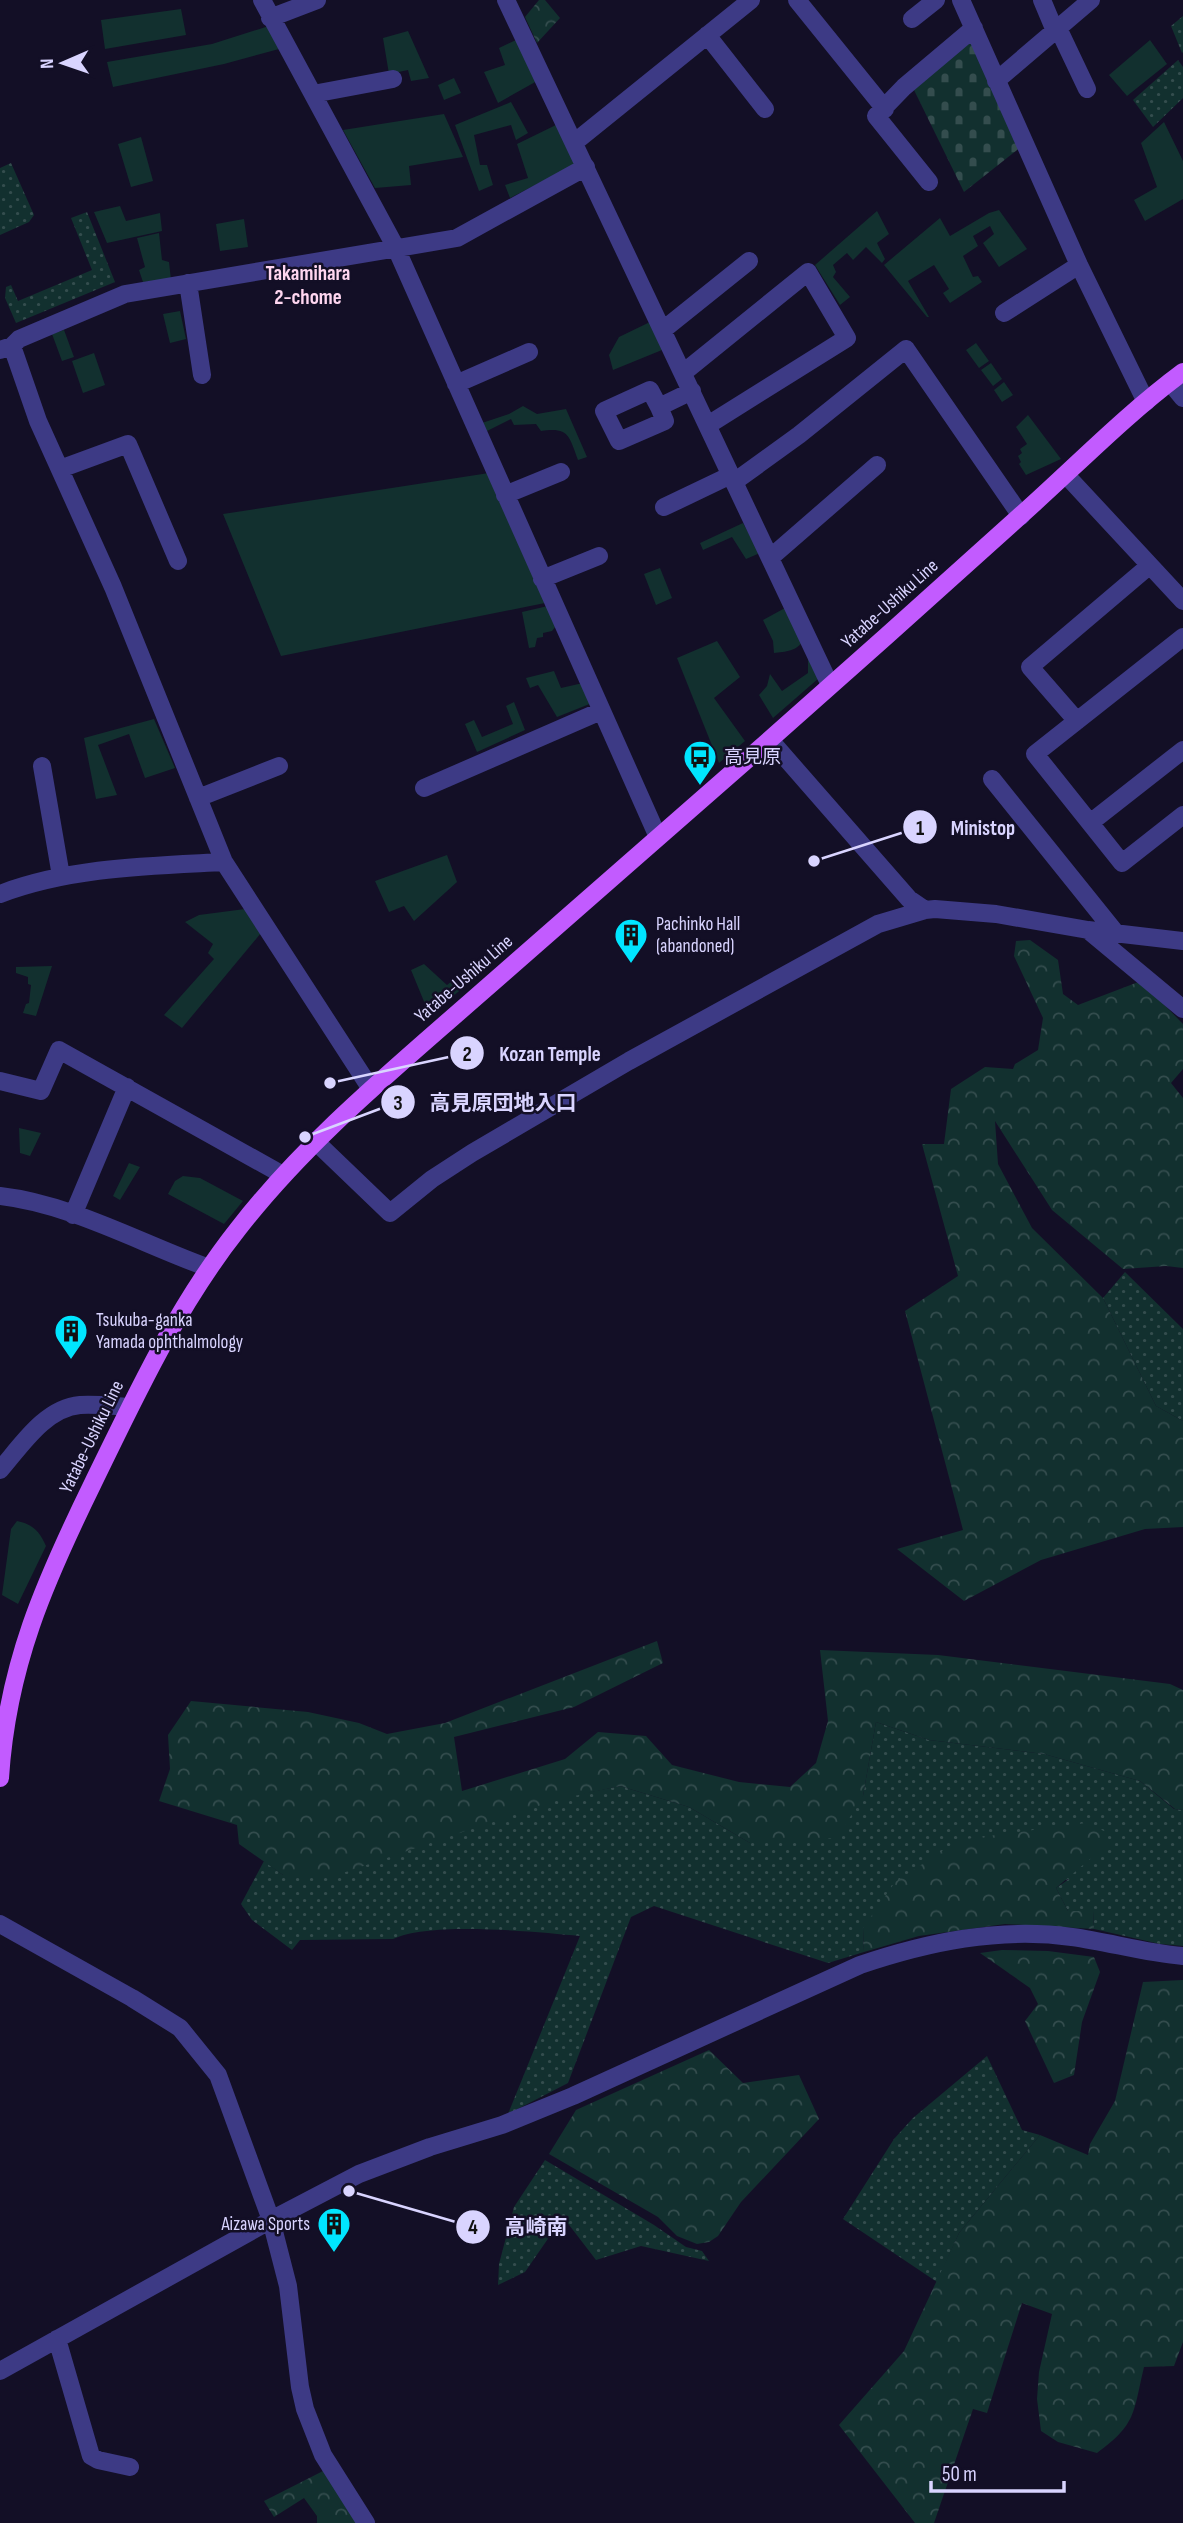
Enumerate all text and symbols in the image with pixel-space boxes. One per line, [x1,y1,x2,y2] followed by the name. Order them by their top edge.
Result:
[28,28,98,98] north arrow
[36,58,59,69] text: N
[266,261,350,310] district label: Takamihara 2-chome
[837,555,943,653] street label: Yatabe-Ushiku Line
[681,738,719,787] bus stop icon: 高見原
[724,746,781,769] place label: 高見原
[902,806,1029,848] callout: Ministop
[916,816,924,841] text: 1
[951,816,1015,841] text: Ministop
[656,913,740,958] place label: Pachinko Hall (abandoned)
[612,916,650,965] building icon: Pachinko Hall (abandoned)
[410,930,518,1028] street label: Yatabe-Ushiku Line
[450,1032,614,1074] callout: Kozan Temple
[462,1042,472,1067] text: 2
[499,1042,601,1067] text: Kozan Temple
[380,1081,590,1123] callout: 高見原団地入口
[393,1091,403,1116] text: 3
[430,1091,577,1116] text: 高見原団地入口
[96,1309,244,1354] place label: Tsukuba-ganka Yamada ophthalmology
[52,1312,90,1361] building icon: Tsukuba-ganka Yamada ophthalmology
[55,1377,129,1497] street label: Yatabe-Ushiku Line
[315,2205,353,2254] building icon: Aizawa Sports
[455,2206,581,2248] callout: 高崎南
[220,2213,310,2236] place label: Aizawa Sports
[468,2215,478,2240] text: 4
[505,2215,568,2240] text: 高崎南
[931,2450,1064,2494] scale bar
[942,2462,977,2487] text: 50 m

